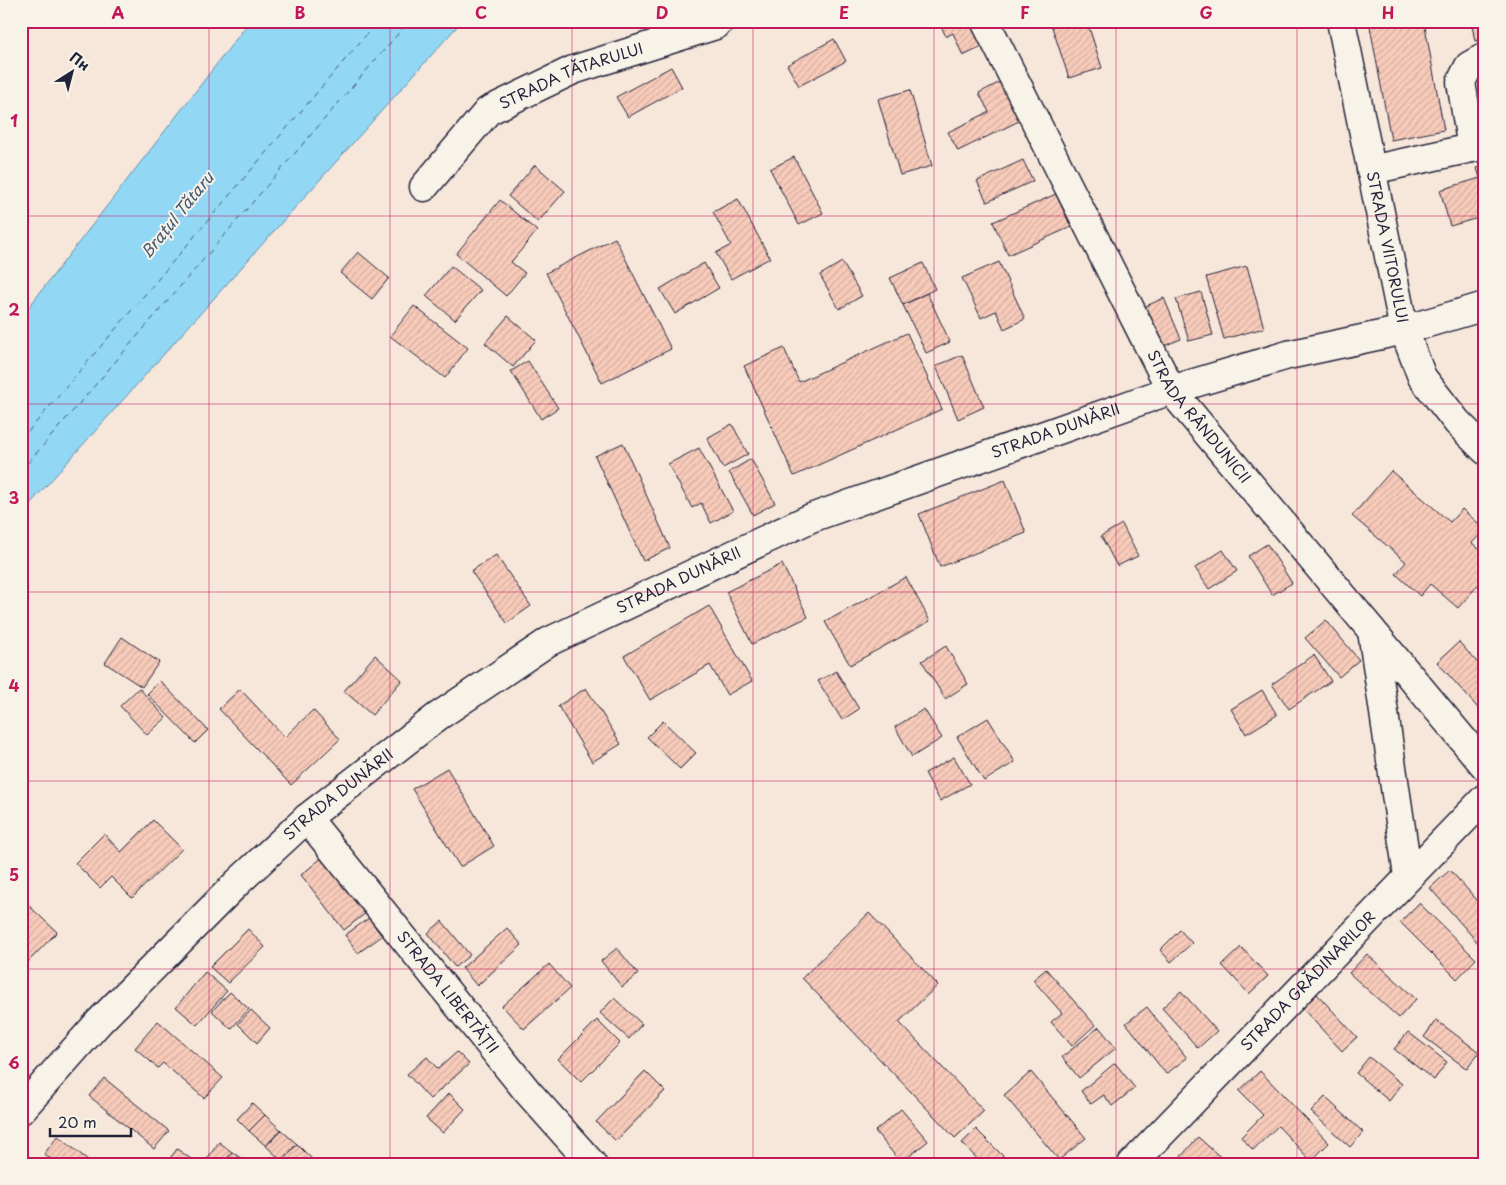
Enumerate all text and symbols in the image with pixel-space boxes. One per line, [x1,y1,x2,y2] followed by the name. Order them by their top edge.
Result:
[112,0,125,24] text: A
[295,0,306,24] text: B
[475,0,487,24] text: C
[656,0,668,24] text: D
[839,0,849,24] text: E
[1020,0,1030,24] text: F
[1199,0,1213,24] text: G
[1382,0,1394,24] text: H
[495,36,646,114] street label: STRADA TĂTARULUI
[66,47,94,76] text: Пн
[48,48,98,98] north arrow
[10,108,18,132] text: 1
[134,165,220,263] water label: Brațul Tătaru
[1362,169,1415,325] street label: STRADA VIITORULUI
[8,297,20,321] text: 2
[1142,345,1257,488] street label: STRADA RÂNDUNICII
[988,396,1123,463] street label: STRADA DUNĂRII
[9,485,19,509] text: 3
[612,540,744,618] street label: STRADA DUNĂRII
[9,673,20,697] text: 4
[277,742,397,845] street label: STRADA DUNĂRII
[9,862,19,886] text: 5
[1234,905,1380,1055] street label: STRADA GRĂDINARILOR
[392,925,505,1058] street label: STRADA LIBERTĂȚII
[8,1050,20,1074] text: 6
[50,1105,131,1137] scale bar
[58,1110,97,1133] text: 20 m

